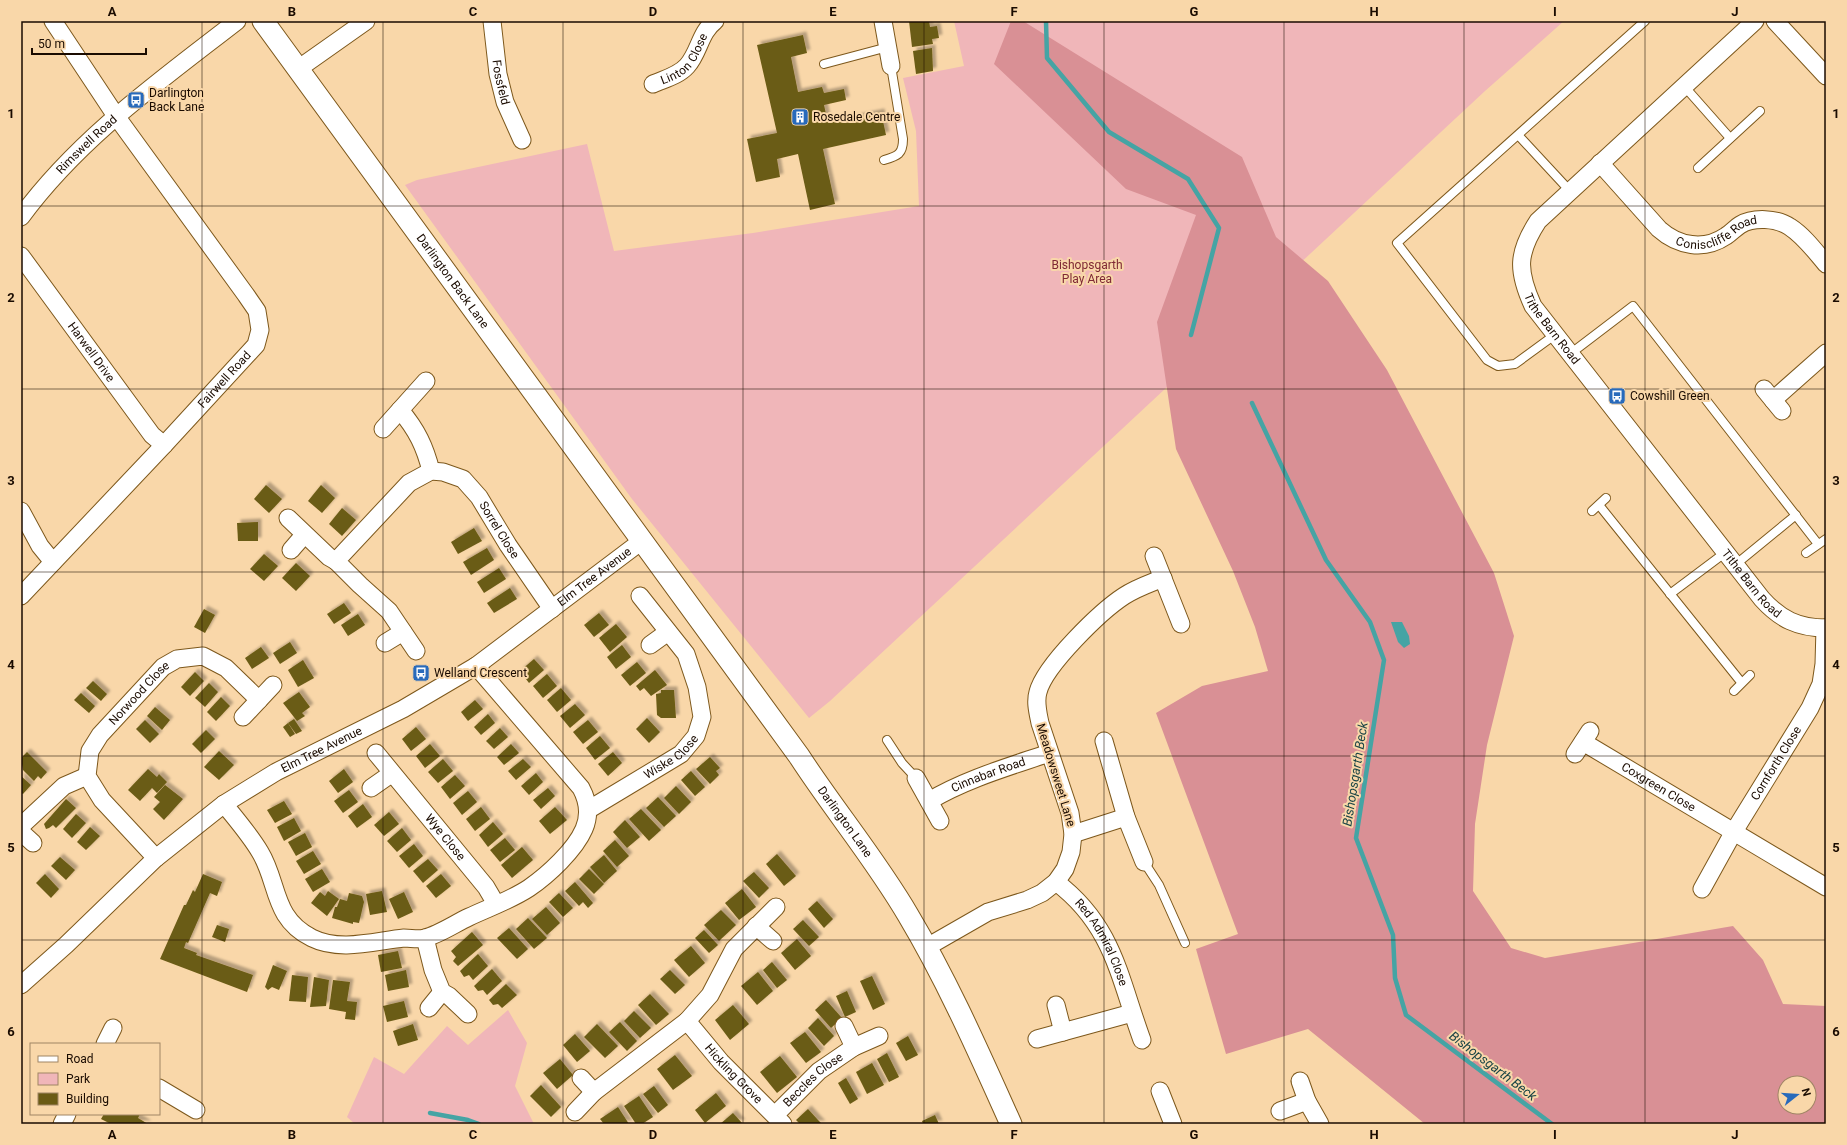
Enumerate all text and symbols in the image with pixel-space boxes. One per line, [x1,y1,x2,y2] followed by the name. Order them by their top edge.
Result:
[108,4,117,19] text: A
[288,4,296,19] text: B
[469,4,478,19] text: C
[649,4,657,19] text: D
[829,4,837,19] text: E
[1010,4,1018,19] text: F
[1190,4,1199,19] text: G
[1369,4,1379,19] text: H
[1553,4,1557,19] text: I
[1731,4,1739,19] text: J
[32,30,146,56] scale bar
[658,31,710,87] street label: Linton Close
[38,37,65,51] text: 50 m
[489,59,512,106] street label: Fossfeld
[149,86,204,114] place label: Darlington Back Lane
[126,90,146,110] bus stop icon: Darlington Back Lane
[7,106,15,121] text: 1
[1832,106,1840,121] text: 1
[790,107,810,127] building icon: Rosedale Centre
[813,110,900,124] place label: Rosedale Centre
[53,112,120,177] street label: Rimswell Road
[1674,213,1758,252] street label: Coniscliffe Road
[414,231,492,331] street label: Darlington Back Lane
[1051,258,1123,286] park label: Bishopsgarth Play Area
[7,290,15,305] text: 2
[1832,290,1840,305] text: 2
[1521,291,1583,367] street label: Tithe Barn Road
[65,319,118,385] street label: Harwell Drive
[195,348,254,411] street label: Fairwell Road
[1607,386,1627,406] bus stop icon: Cowshill Green
[1630,389,1710,403] place label: Cowshill Green
[7,473,15,488] text: 3
[1832,473,1840,488] text: 3
[476,499,522,561] street label: Sorrel Close
[555,544,634,609] street label: Elm Tree Avenue
[1719,547,1784,621] street label: Tithe Barn Road
[7,657,15,672] text: 4
[1832,657,1840,672] text: 4
[106,658,172,728] street label: Norwood Close
[411,663,431,683] bus stop icon: Welland Crescent
[434,666,527,680] place label: Welland Crescent
[1339,720,1371,827] water label: Bishopsgarth Beck
[1034,722,1078,828] street label: Meadowsweet Lane
[279,723,364,775] street label: Elm Tree Avenue
[1748,724,1804,803] street label: Cornforth Close
[641,732,701,782] street label: Wiske Close
[949,754,1027,795] street label: Cinnabar Road
[1619,760,1698,815] street label: Coxgreen Close
[815,784,875,860] street label: Darlington Lane
[422,811,468,863] street label: Wye Close
[7,840,15,855] text: 5
[1832,840,1840,855] text: 5
[1072,896,1130,988] street label: Red Admiral Close
[7,1024,15,1039] text: 6
[1832,1024,1840,1039] text: 6
[1446,1028,1540,1104] water label: Bishopsgarth Beck
[702,1041,765,1106] street label: Hickling Grove
[30,1043,160,1115] legend
[780,1050,845,1110] street label: Beccles Close
[66,1052,94,1066] text: Road
[66,1072,91,1086] text: Park
[1777,1075,1817,1115] north arrow
[1799,1087,1814,1098] text: N
[66,1092,109,1106] text: Building
[108,1127,117,1142] text: A
[288,1127,296,1142] text: B
[469,1127,478,1142] text: C
[649,1127,657,1142] text: D
[829,1127,837,1142] text: E
[1010,1127,1018,1142] text: F
[1190,1127,1199,1142] text: G
[1369,1127,1379,1142] text: H
[1553,1127,1557,1142] text: I
[1731,1127,1739,1142] text: J

